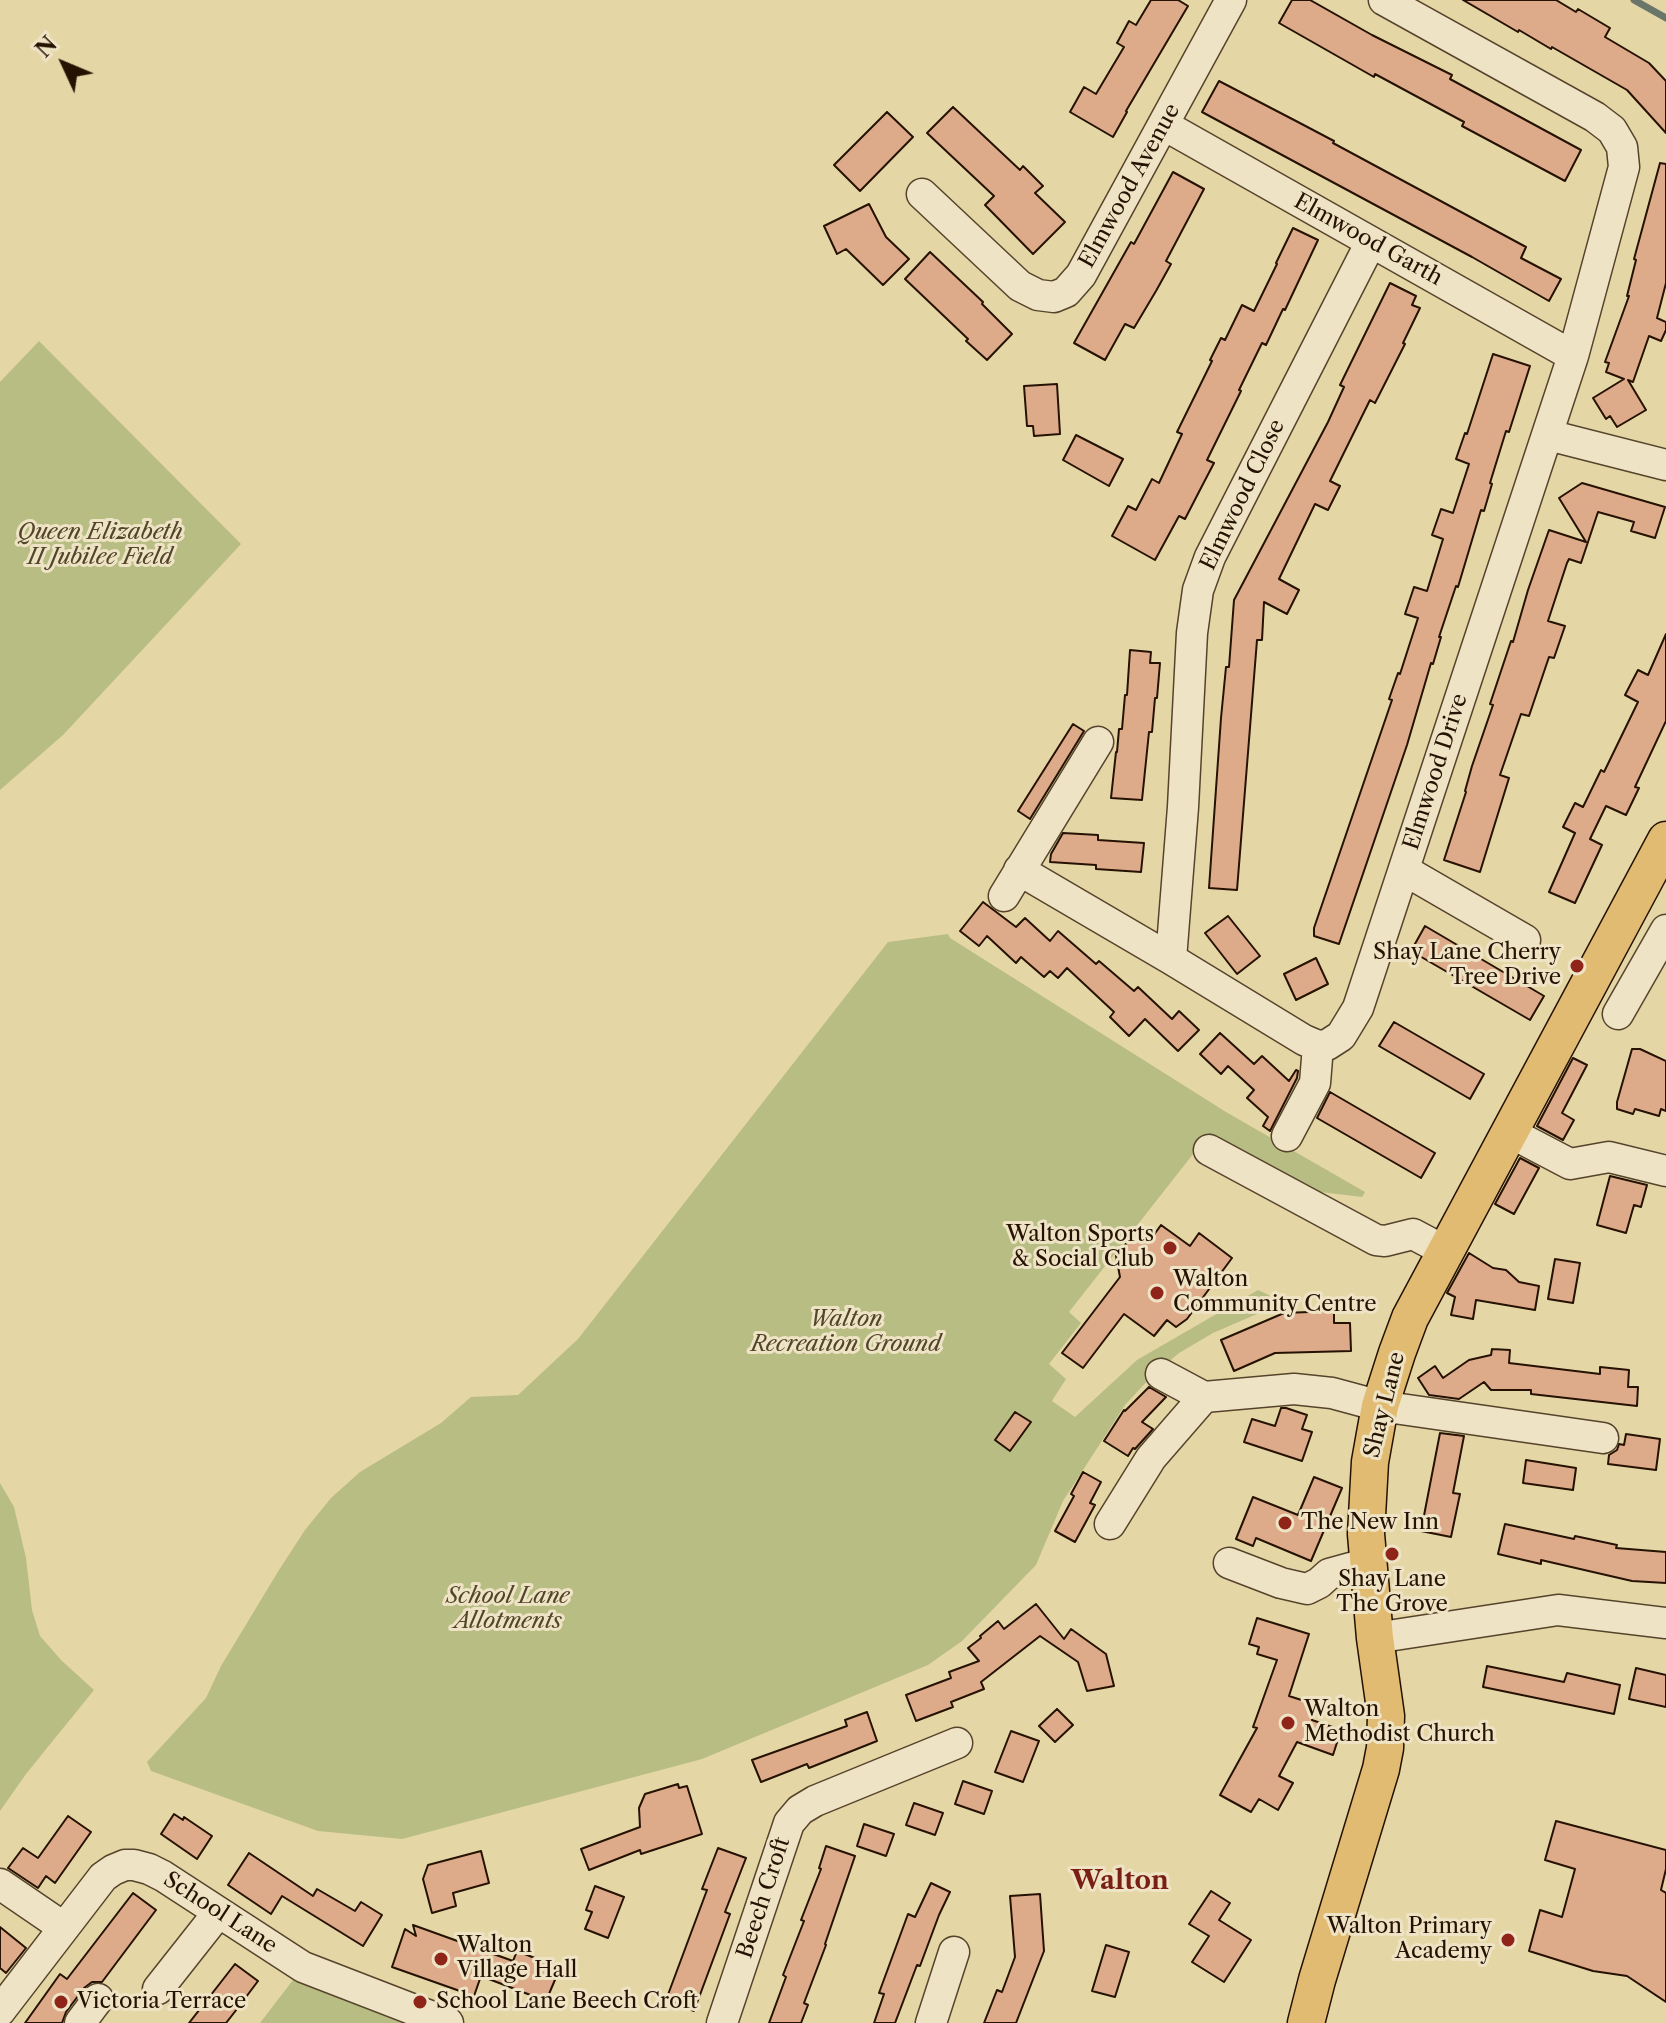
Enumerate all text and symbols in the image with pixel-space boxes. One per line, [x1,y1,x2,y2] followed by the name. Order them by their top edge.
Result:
[24,24,104,104] north arrow
[30,31,63,63] text: N
[1074,99,1186,273] street label: Elmwood Avenue
[1289,188,1447,292] street label: Elmwood Garth
[1195,415,1291,575] street label: Elmwood Close
[17,520,183,572] park label: Queen Elizabeth II Jubilee Field
[1398,691,1474,853] street label: Elmwood Drive
[1373,940,1561,992] place label: Shay Lane Cherry Tree Drive
[1568,957,1586,975] marker: Shay Lane Cherry Tree Drive
[1006,1222,1154,1274] place label: Walton Sports & Social Club
[1161,1239,1179,1257] marker: Walton Sports & Social Club
[1173,1267,1376,1318] place label: Walton Community Centre
[1148,1284,1166,1302] marker: Walton Community Centre
[751,1307,941,1358] park label: Walton Recreation Ground
[1359,1349,1411,1461] street label: Shay Lane
[1301,1510,1439,1536] place label: The New Inn
[1276,1514,1294,1532] marker: The New Inn
[1383,1545,1401,1563] marker: Shay Lane The Grove
[1336,1567,1448,1618] place label: Shay Lane The Grove
[446,1584,570,1636] park label: School Lane Allotments
[1304,1697,1495,1748] place label: Walton Methodist Church
[1279,1714,1297,1732] marker: Walton Methodist Church
[732,1834,796,1962] street label: Beech Croft
[1071,1865,1169,1897] district label: Walton
[158,1867,282,1959] street label: School Lane
[1327,1914,1492,1966] place label: Walton Primary Academy
[1499,1931,1517,1949] marker: Walton Primary Academy
[457,1933,577,1984] place label: Walton Village Hall
[432,1950,450,1968] marker: Walton Village Hall
[77,1989,246,2015] place label: Victoria Terrace
[436,1989,698,2015] place label: School Lane Beech Croft
[52,1993,70,2011] marker: Victoria Terrace
[411,1993,429,2011] marker: School Lane Beech Croft

